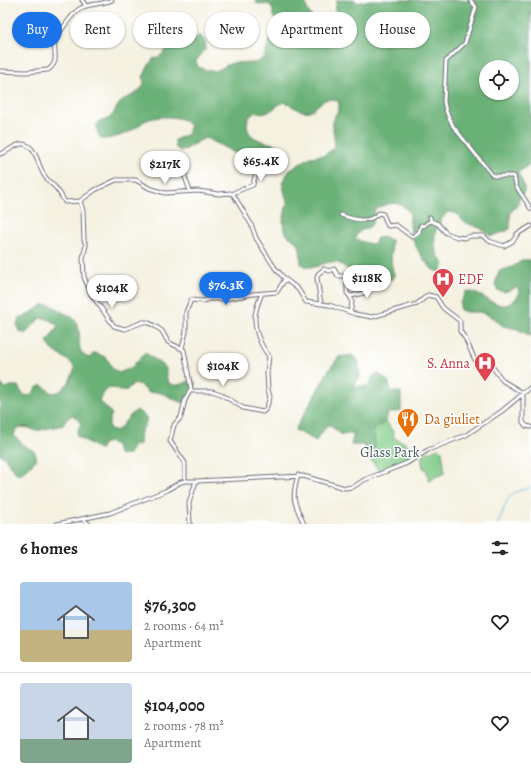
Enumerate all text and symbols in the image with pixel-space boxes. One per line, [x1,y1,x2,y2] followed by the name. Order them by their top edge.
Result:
[12,12,62,48] chip: Buy
[70,12,125,48] chip: Rent
[133,12,197,48] chip: Filters
[205,12,259,48] chip: New
[267,12,357,48] chip: Apartment
[365,12,430,48] chip: House
[479,60,519,100] map controls
[479,60,519,100] button: locate
[228,148,294,182] pin: $65.4K
[137,151,193,185] pin: $217K
[243,152,279,169] text: $65.4K
[149,155,181,172] text: $217K
[339,265,395,299] pin: $118K
[430,266,456,299] hospital icon: EDF
[352,269,382,286] text: $118K
[458,270,483,289] place label: EDF
[193,272,259,306] pin: $76.3K
[84,275,140,309] pin: $104K
[208,276,244,293] text: $76.3K
[96,279,128,296] text: $104K
[472,350,498,383] hospital icon: S. Anna
[195,353,251,387] pin: $104K
[427,354,470,373] place label: S. Anna
[207,357,239,374] text: $104K
[395,406,421,439] restaurant icon: Da giuliet
[424,410,480,429] place label: Da giuliet
[360,443,420,462] park label: Glass Park
[20,537,78,560] text: 6 homes
[489,537,511,559] icon: filters
[144,594,196,617] text: $76,300
[52,598,100,646] icon: home
[489,611,511,633] icon: heart
[144,617,224,634] text: 2 rooms · 64 m²
[144,634,202,651] text: Apartment
[144,694,205,717] text: $104,000
[52,699,100,747] icon: home
[489,712,511,734] icon: heart
[144,717,224,734] text: 2 rooms · 78 m²
[144,734,202,751] text: Apartment

